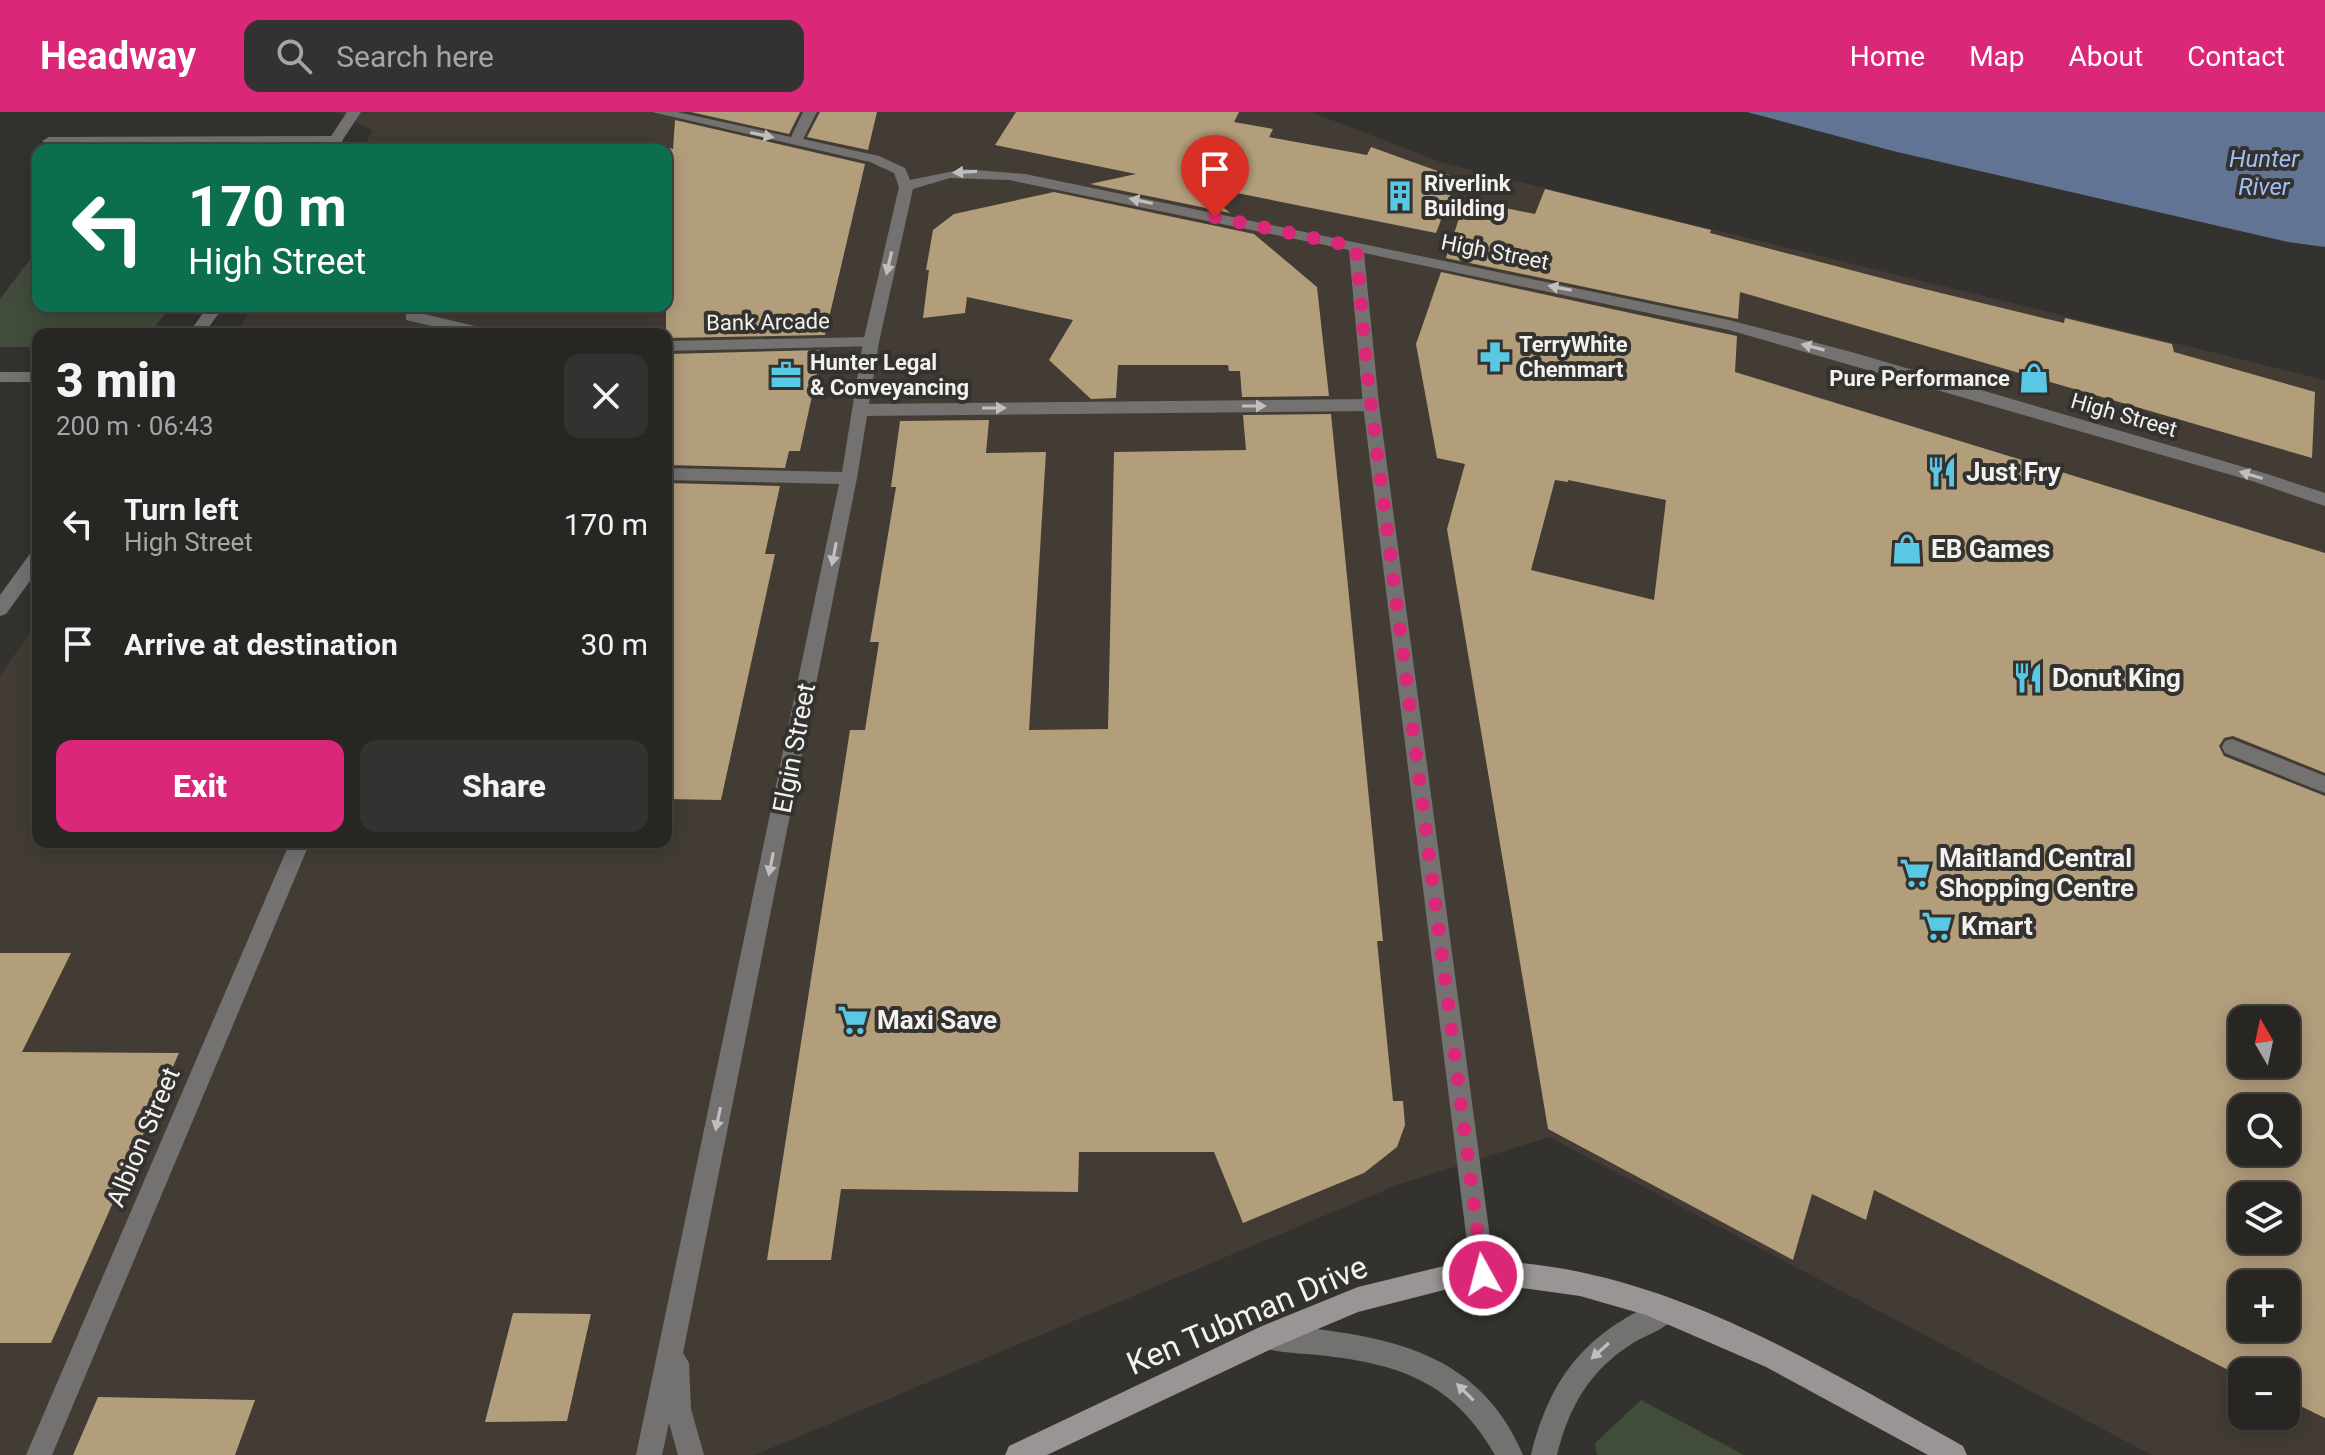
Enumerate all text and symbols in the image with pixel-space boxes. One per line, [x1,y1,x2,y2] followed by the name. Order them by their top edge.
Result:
[244,20,804,92] search box
[40,34,196,78] text: Headway
[272,34,316,78] icon: search
[336,39,494,74] text: Search here
[1850,40,1925,73] text: Home
[1969,40,2025,73] text: Map
[2069,40,2143,73] text: About
[2187,40,2285,73] text: Contact
[750,129,775,142] one-way arrow
[1181,135,1249,217] pin
[2229,145,2300,201] water label: Hunter River
[1193,147,1237,191] icon: arrive
[951,166,977,179] one-way arrow
[1424,171,1511,221] place label: Riverlink Building
[188,174,347,240] text: 170 m
[56,176,160,280] icon: left
[1383,179,1417,213] building icon: Riverlink Building
[1129,195,1154,207] one-way arrow
[1439,229,1551,275] street label: High Street
[188,241,366,283] text: High Street
[882,251,895,276] one-way arrow
[1548,281,1573,294] one-way arrow
[706,308,830,336] street label: Bank Arcade
[1519,332,1628,382] place label: TerryWhite Chemmart
[1478,340,1512,374] pharmacy icon: TerryWhite Chemmart
[1801,340,1825,353] one-way arrow
[810,350,969,400] place label: Hunter Legal & Conveyancing
[56,352,177,409] text: 3 min
[564,354,648,438] button: close
[769,358,803,392] office icon: Hunter Legal & Conveyancing
[2017,361,2051,395] shop icon: Pure Performance
[1829,366,2010,391] place label: Pure Performance
[2068,388,2180,442] street label: High Street
[1242,400,1267,413] one-way arrow
[982,402,1007,415] one-way arrow
[56,411,214,441] text: 200 m · 06:43
[1925,455,1959,489] restaurant icon: Just Fry
[1966,457,2061,487] place label: Just Fry
[2239,468,2263,481] one-way arrow
[124,492,239,527] text: Turn left
[56,502,100,546] icon: left
[564,507,648,542] text: 170 m
[124,527,253,557] text: High Street
[1890,532,1924,566] shop icon: EB Games
[1931,534,2050,564] place label: EB Games
[827,542,839,567] one-way arrow
[56,622,100,666] icon: arrive
[124,627,398,662] text: Arrive at destination
[581,627,648,662] text: 30 m
[2011,661,2045,695] restaurant icon: Donut King
[2052,663,2181,693] place label: Donut King
[767,681,821,815] street label: Elgin Street
[56,740,344,832] button: Exit
[360,740,648,832] button: Share
[1939,843,2134,903] place label: Maitland Central Shopping Centre
[764,852,776,877] one-way arrow
[1898,856,1932,890] supermarket icon: Maitland Central Shopping Centre
[1920,909,1954,943] supermarket icon: Kmart
[1961,911,2033,941] place label: Kmart
[836,1003,870,1037] supermarket icon: Maxi Save
[877,1005,997,1035] place label: Maxi Save
[2228,1006,2300,1078] north arrow
[2228,1006,2300,1430] map controls
[100,1063,186,1211] street label: Albion Street
[2228,1094,2300,1166] button: search
[711,1106,724,1131] one-way arrow
[2228,1182,2300,1254] button: layers
[1441,1233,1525,1317] position arrow
[1121,1247,1373,1383] street label: Ken Tubman Drive
[2228,1270,2300,1342] button: +
[1591,1341,1610,1359] one-way arrow
[2228,1358,2300,1430] button: −
[1456,1383,1475,1402] one-way arrow

